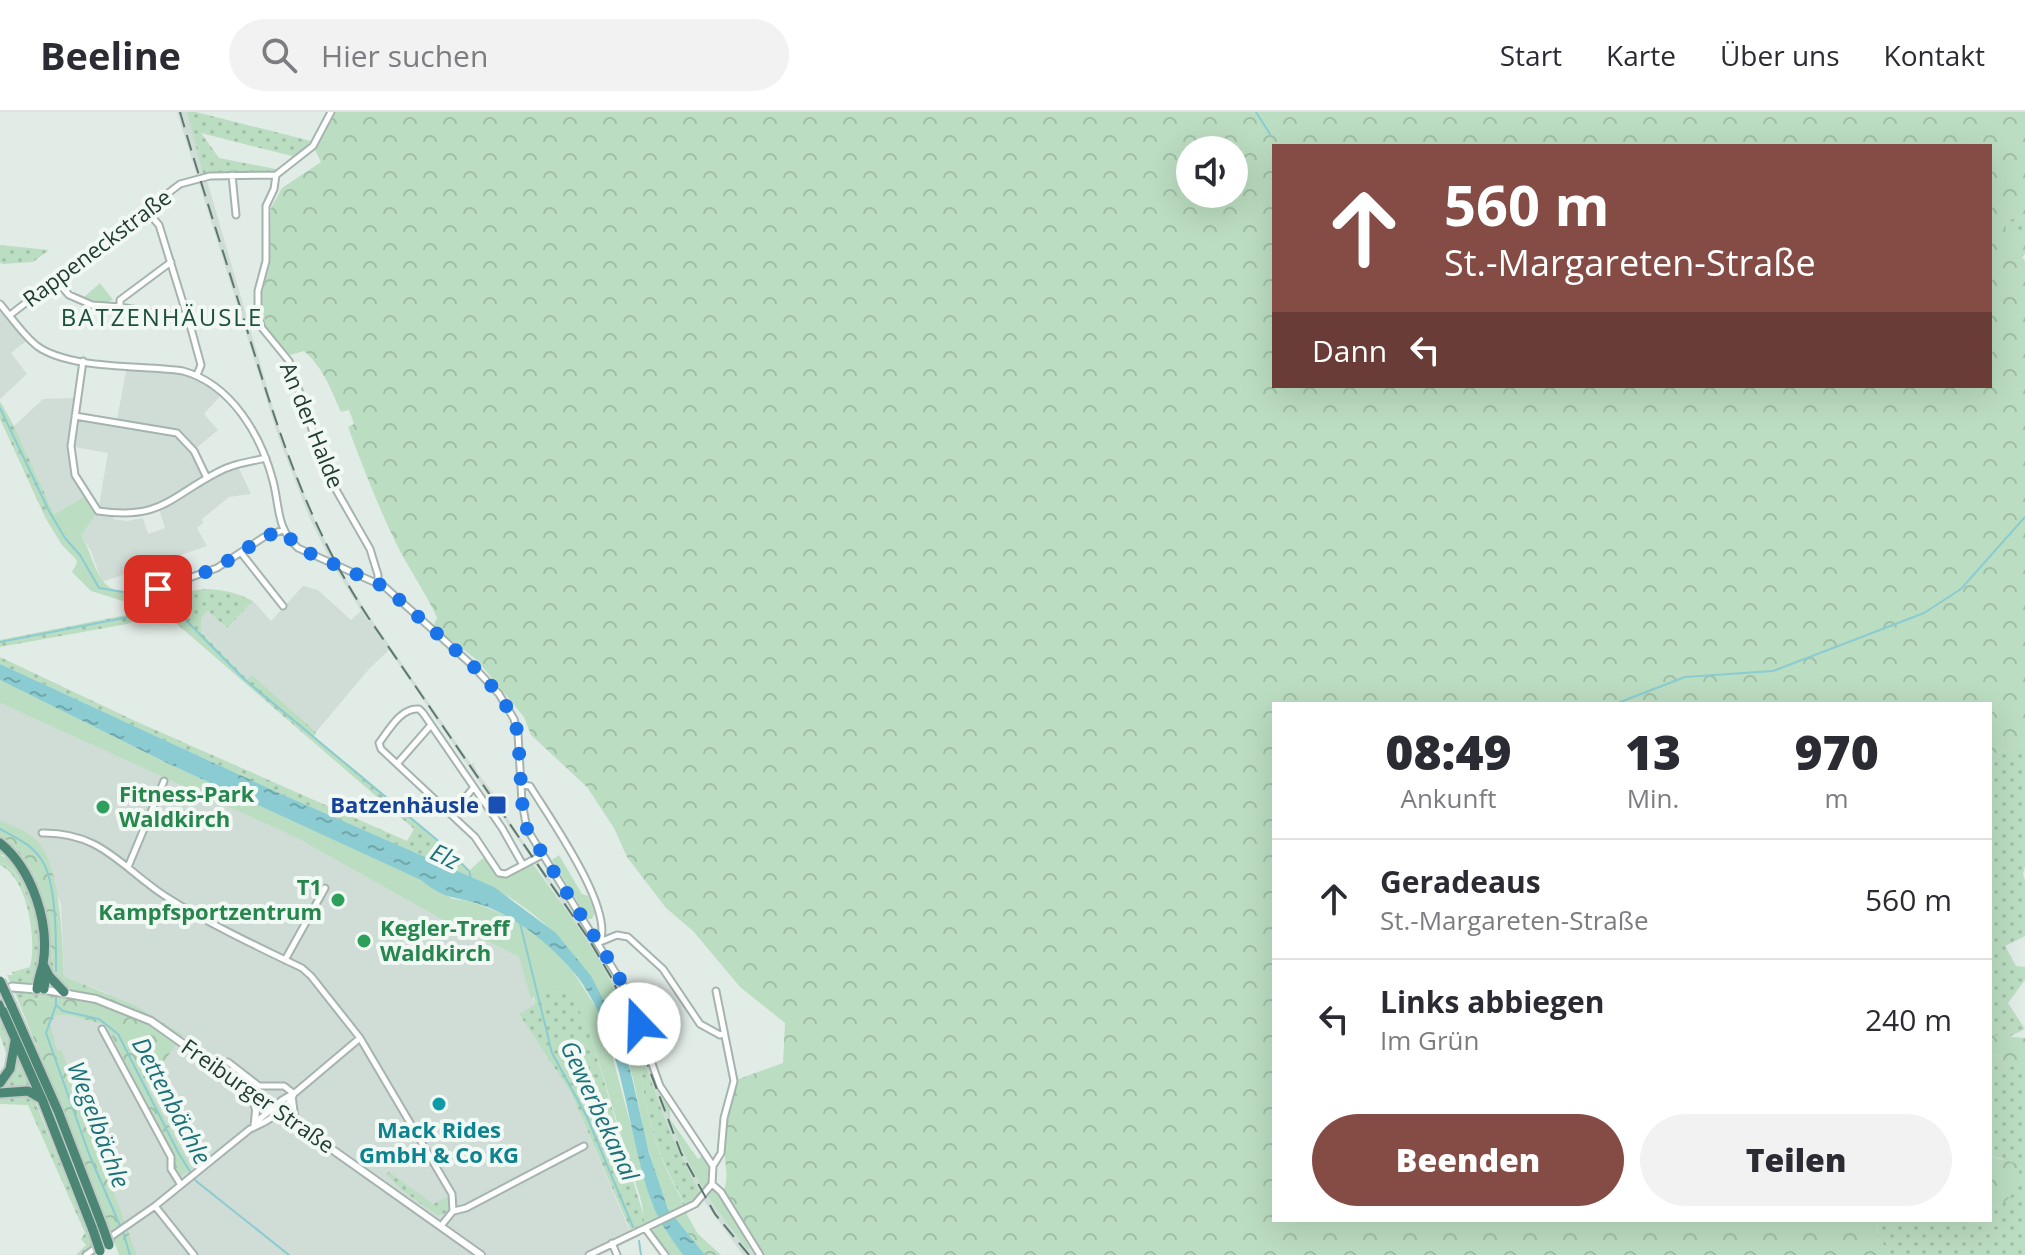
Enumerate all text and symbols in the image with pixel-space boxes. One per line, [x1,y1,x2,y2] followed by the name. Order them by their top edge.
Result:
[229,19,789,91] search box
[40,29,181,81] text: Beeline
[257,33,301,77] icon: search
[321,35,488,76] text: Hier suchen
[1500,36,1562,74] text: Start
[1606,36,1676,74] text: Karte
[1720,36,1840,74] text: Über uns
[1884,36,1985,74] text: Kontakt
[1176,136,1248,208] map controls
[1176,136,1248,208] button: sound
[1444,166,1610,242] text: 560 m
[1312,176,1416,280] icon: ahead
[16,181,177,313] street label: Rappeneckstraße
[1444,238,1816,287] text: St.-Margareten-Straße
[61,300,263,333] district label: BATZENHÄUSLE
[1403,328,1447,372] icon: left
[1312,330,1387,371] text: Dann
[274,357,352,492] street label: An der Halde
[124,555,192,623] pin
[136,567,180,611] icon: arrive
[1385,719,1512,784] text: 08:49
[1625,719,1681,784] text: 13
[1794,719,1879,784] text: 970
[119,778,255,833] place label: Fitness-Park Waldkirch
[1400,780,1496,816] text: Ankunft
[1627,780,1679,816] text: Min.
[1825,780,1849,816] text: m
[330,789,479,819] place label: Batzenhäusle
[486,794,508,816] marker: Batzenhäusle
[94,798,112,816] marker: Fitness-Park Waldkirch
[425,835,466,877] water label: Elz
[1380,861,1541,902] text: Geradeaus
[98,871,322,926] place label: T1 Kampfsportzentrum
[1312,877,1356,921] icon: ahead
[1865,879,1952,920] text: 560 m
[329,891,347,909] marker: T1 Kampfsportzentrum
[1380,902,1649,938] text: St.-Margareten-Straße
[380,912,512,967] place label: Kegler-Treff Waldkirch
[355,932,373,950] marker: Kegler-Treff Waldkirch
[1380,981,1605,1022] text: Links abbiegen
[597,982,681,1066] position arrow
[1312,997,1356,1041] icon: left
[1865,999,1952,1040] text: 240 m
[1380,1022,1480,1058] text: Im Grün
[125,1031,220,1170] water label: Dettenbächle
[176,1031,341,1159] street label: Freiburger Straße
[553,1035,648,1187] water label: Gewerbekanal
[60,1056,139,1193] water label: Wegelbächle
[430,1095,448,1113] marker: Mack Rides GmbH & Co KG
[359,1114,519,1169] place label: Mack Rides GmbH & Co KG
[1312,1114,1624,1206] button: Beenden
[1640,1114,1952,1206] button: Teilen

